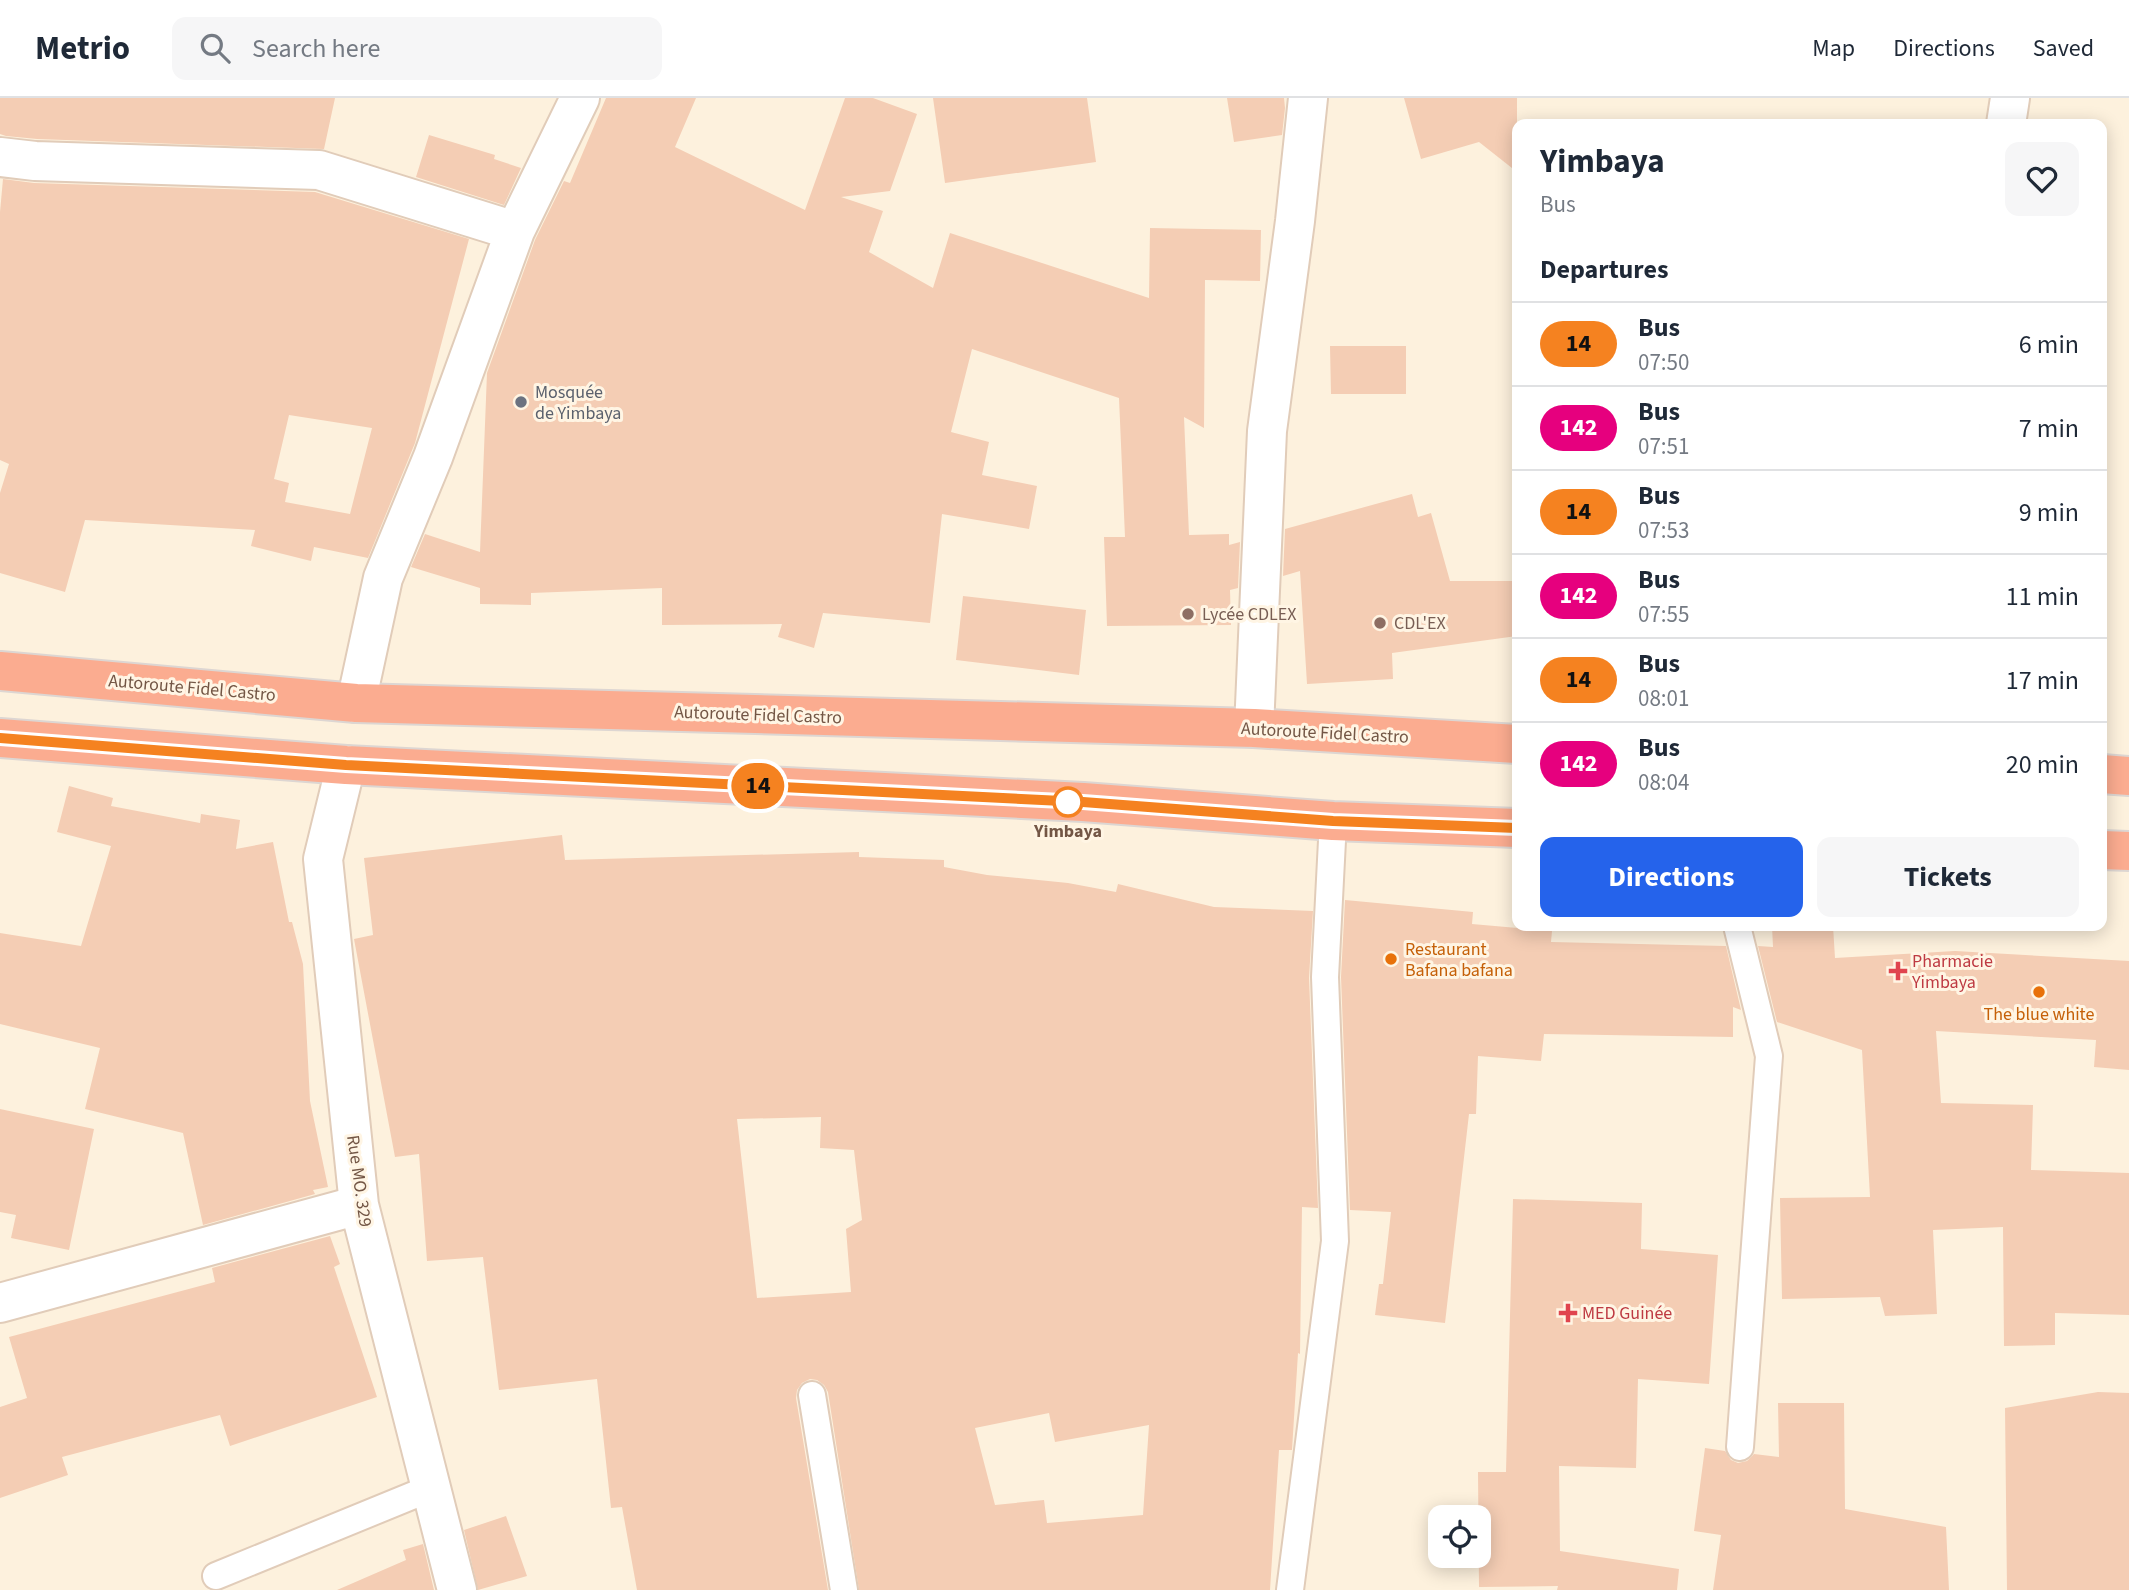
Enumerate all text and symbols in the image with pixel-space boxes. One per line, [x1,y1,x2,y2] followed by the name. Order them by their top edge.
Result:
[172,17,662,80] search box
[35,25,130,72] text: Metrio
[196,29,234,67] icon: search
[252,30,380,67] text: Search here
[1812,31,1855,66] text: Map
[1893,31,1995,66] text: Directions
[2033,31,2094,66] text: Saved
[1540,138,1665,185] text: Yimbaya
[2005,142,2079,216] button: heart
[1540,188,1576,221] text: Bus
[1540,251,1668,288] text: Departures
[1638,309,1680,346] text: Bus
[1566,326,1591,361] text: 14
[2019,326,2079,363] text: 6 min
[1638,346,1689,379] text: 07:50
[535,380,621,426] place label: Mosquée de Yimbaya
[1638,393,1680,430] text: Bus
[513,394,529,410] marker: Mosquée de Yimbaya
[1559,410,1598,445] text: 142
[2019,410,2079,447] text: 7 min
[1638,430,1689,463] text: 07:51
[1638,477,1680,514] text: Bus
[1566,494,1591,529] text: 14
[2019,494,2079,531] text: 9 min
[1638,514,1689,547] text: 07:53
[1638,561,1680,598] text: Bus
[1559,578,1598,613] text: 142
[2006,578,2079,615] text: 11 min
[1638,598,1689,631] text: 07:55
[1202,602,1297,627] place label: Lycée CDLEX
[1180,606,1196,622] marker: Lycée CDLEX
[1394,611,1446,636] place label: CDL'EX
[1372,615,1388,631] marker: CDL'EX
[1638,645,1680,682] text: Bus
[1566,662,1591,697] text: 14
[2006,662,2079,699] text: 17 min
[107,668,277,708] street label: Autoroute Fidel Castro
[1638,682,1689,715] text: 08:01
[674,700,842,730] street label: Autoroute Fidel Castro
[1241,716,1409,750] street label: Autoroute Fidel Castro
[1638,729,1680,766] text: Bus
[1559,746,1598,781] text: 142
[2006,746,2079,783] text: 20 min
[726,763,790,809] line badge: 14
[1638,766,1689,799] text: 08:04
[745,768,771,803] text: 14
[1053,787,1083,817] marker: Yimbaya
[1033,819,1102,844] place label: Yimbaya
[1540,837,1803,917] button: Directions
[1817,837,2079,917] button: Tickets
[1405,937,1513,983] place label: Restaurant Bafana bafana
[1911,949,1993,995] place label: Pharmacie Yimbaya
[1383,951,1399,967] marker: Restaurant Bafana bafana
[1890,963,1906,979] marker: Pharmacie Yimbaya
[2031,984,2047,1000] marker: The blue white
[1984,1002,2094,1027] place label: The blue white
[340,1133,378,1229] street label: Rue MO. 329
[1582,1301,1672,1326] place label: MED Guinée
[1560,1305,1576,1321] marker: MED Guinée
[1428,1505,1491,1568] map controls
[1428,1505,1491,1568] button: locate

